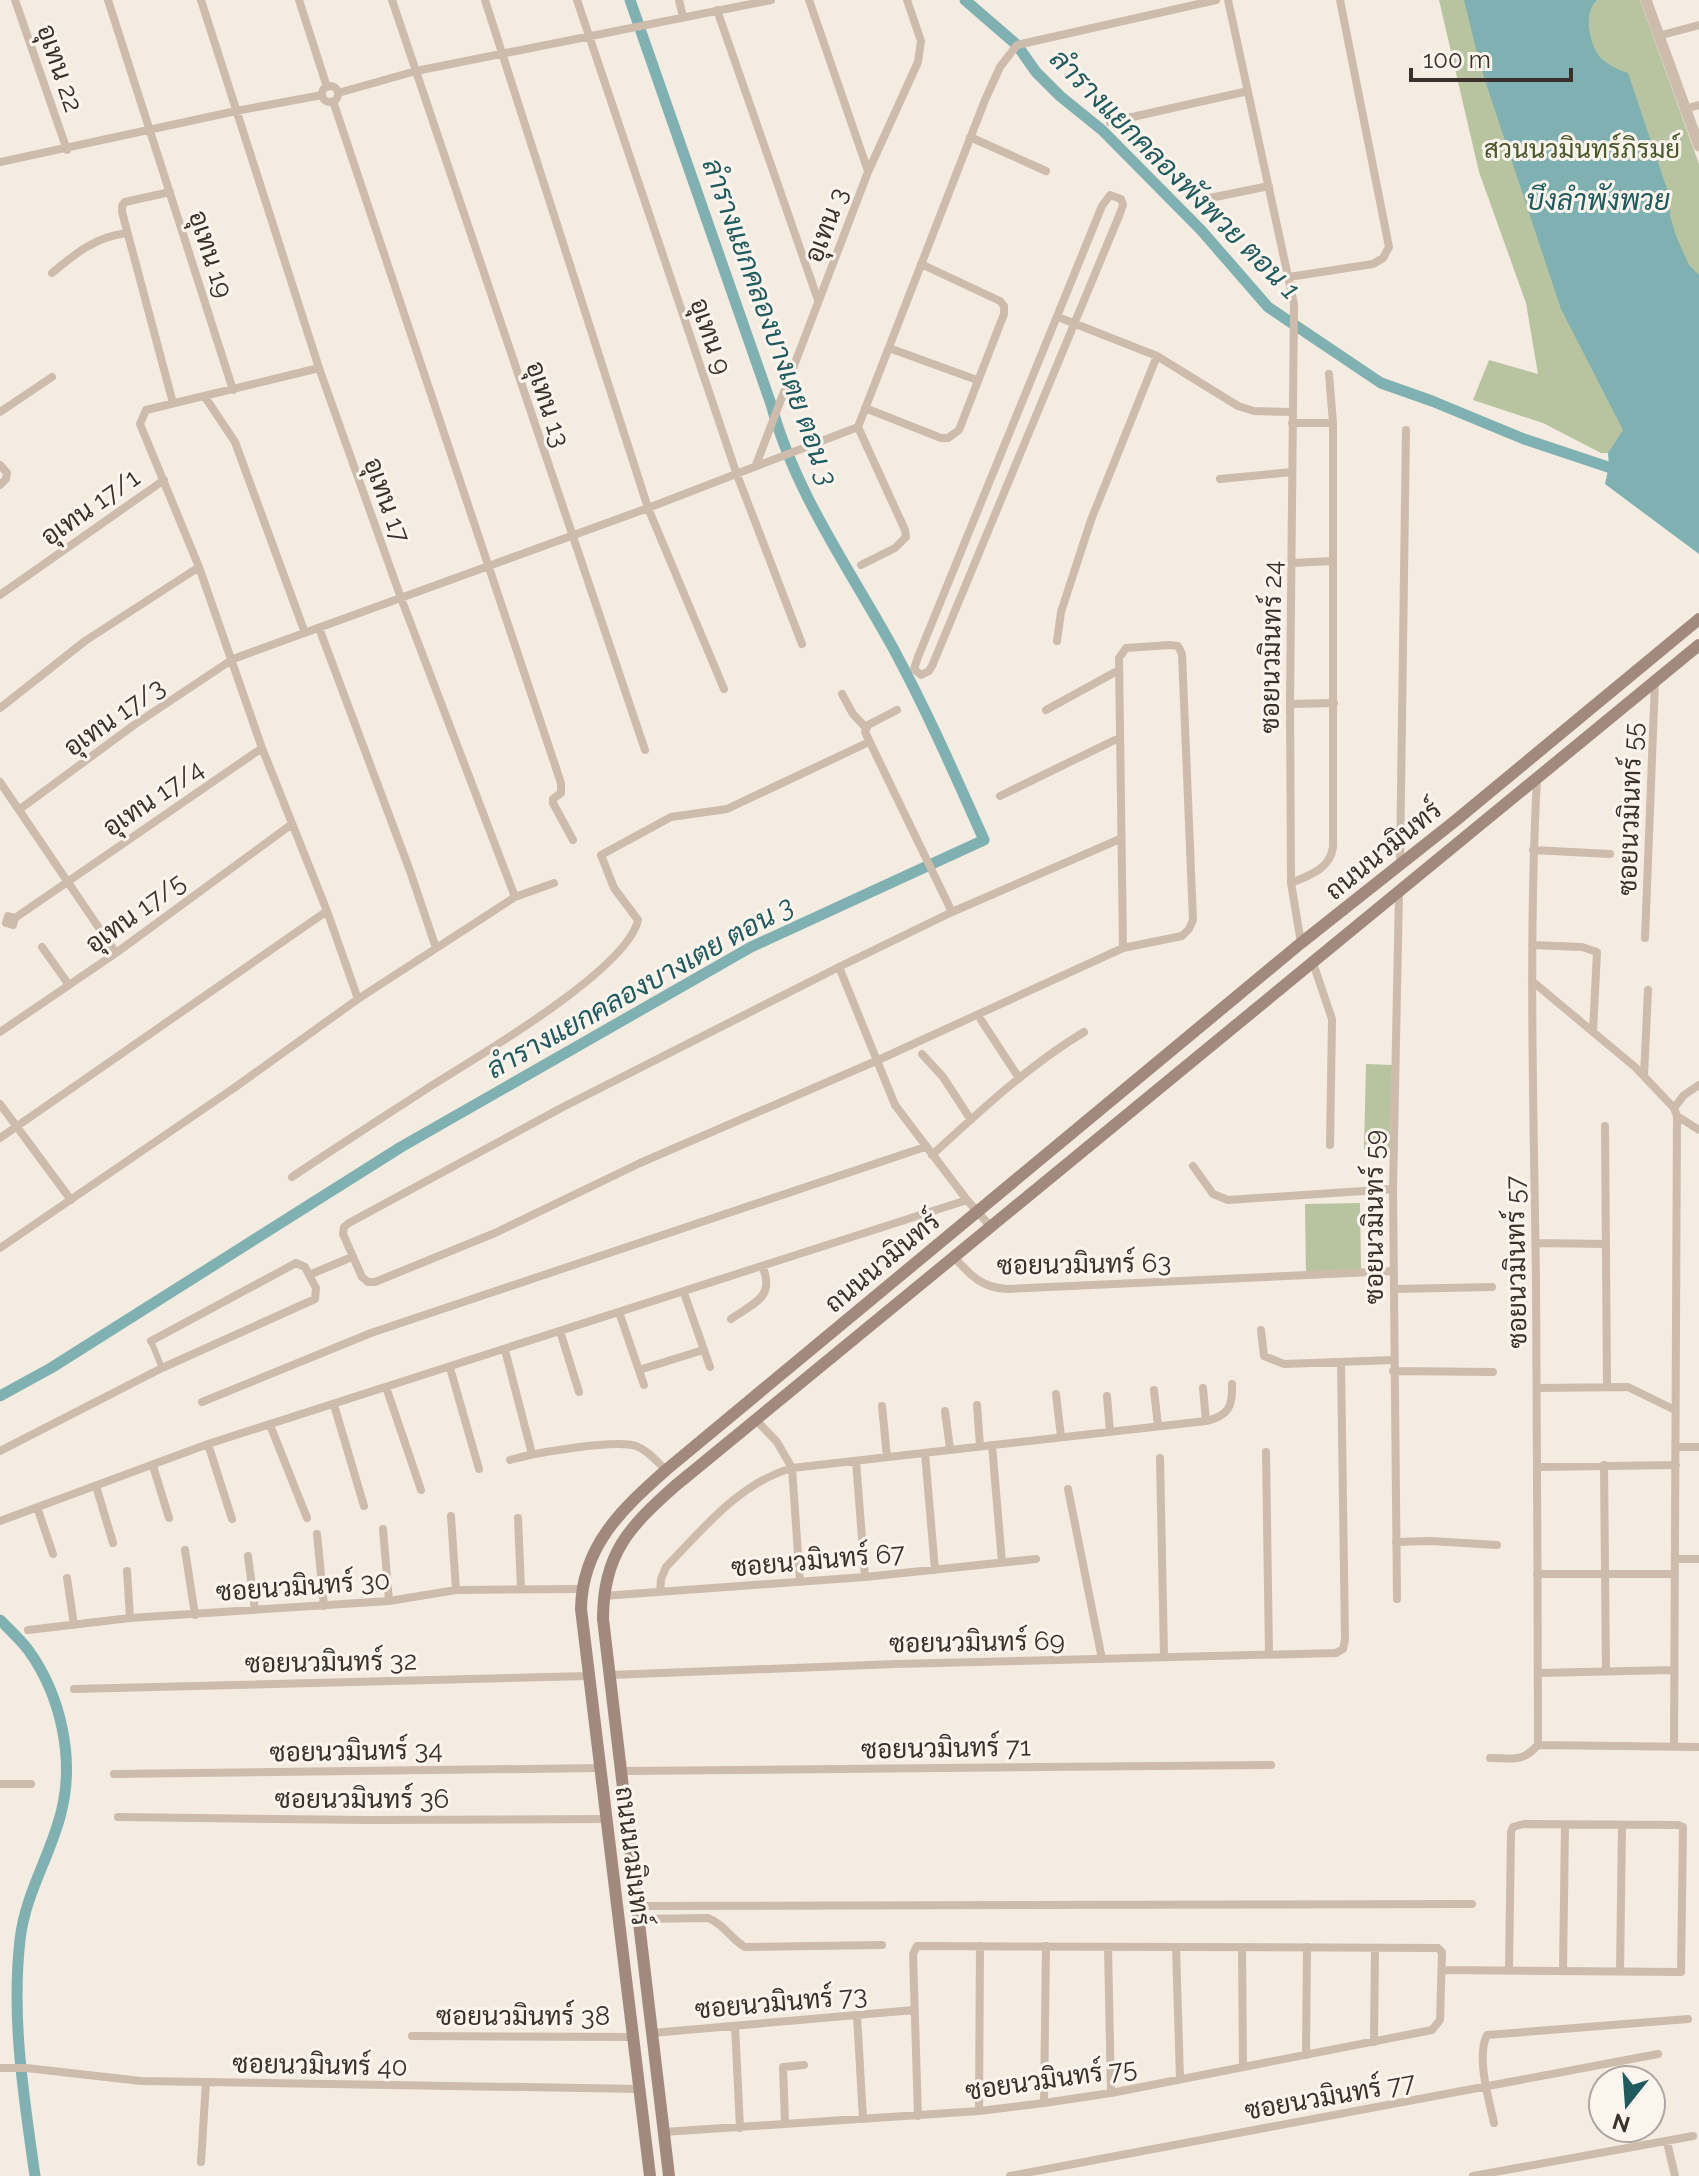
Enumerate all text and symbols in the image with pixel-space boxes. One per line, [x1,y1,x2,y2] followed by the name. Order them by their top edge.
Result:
[28,20,89,117] street label: อุเทน 22
[1411,32,1571,82] scale bar
[1043,41,1308,306] water label: ลำรางแยกคลองพังพวย ตอน 1
[1423,45,1491,74] text: 100 m
[1484,132,1680,164] park label: สวนนวมินทร์ภิรมย์
[695,154,845,490] water label: ลำรางแยกคลองบางเตย ตอน 3
[1526,182,1670,217] water label: บึงลำพังพวย
[798,183,857,268] street label: อุเทน 3
[180,207,239,302] street label: อุเทน 19
[681,294,738,379] street label: อุเทน 9
[517,357,576,452] street label: อุเทน 13
[355,453,416,548] street label: อุเทน 17
[35,462,147,554] street label: อุเทน 17/1
[1252,560,1288,734] street label: ซอยนวมินทร์ 24
[58,671,172,765] street label: อุเทน 17/3
[1610,722,1648,896] street label: ซอยนวมินทร์ 55
[97,754,211,845] street label: อุเทน 17/4
[1318,793,1447,906] street label: ถนนนวมินทร์
[79,867,192,962] street label: อุเทน 17/5
[481,889,799,1085] water label: ลำรางแยกคลองบางเตย ตอน 3
[1357,1130,1389,1304] street label: ซอยนวมินทร์ 59
[1497,1175,1533,1349] street label: ซอยนวมินทร์ 57
[817,1204,945,1319] street label: ถนนนวมินทร์
[997,1245,1171,1281] street label: ซอยนวมินทร์ 63
[730,1535,906,1583] street label: ซอยนวมินทร์ 67
[215,1563,391,1607] street label: ซอยนวมินทร์ 30
[889,1623,1065,1659] street label: ซอยนวมินทร์ 69
[245,1643,417,1679] street label: ซอยนวมินทร์ 32
[861,1730,1031,1764] street label: ซอยนวมินทร์ 71
[269,1732,443,1768] street label: ซอยนวมินทร์ 34
[275,1782,449,1814] street label: ซอยนวมินทร์ 36
[610,1784,658,1927] street label: ถนนนวมินทร์
[694,1978,868,2024] street label: ซอยนวมินทร์ 73
[436,1999,610,2031] street label: ซอยนวมินทร์ 38
[232,2046,408,2082] street label: ซอยนวมินทร์ 40
[963,2050,1139,2106] street label: ซอยนวมินทร์ 75
[1242,2064,1418,2126] street label: ซอยนวมินทร์ 77
[1587,2064,1667,2144] north arrow
[1609,2108,1633,2138] text: N

